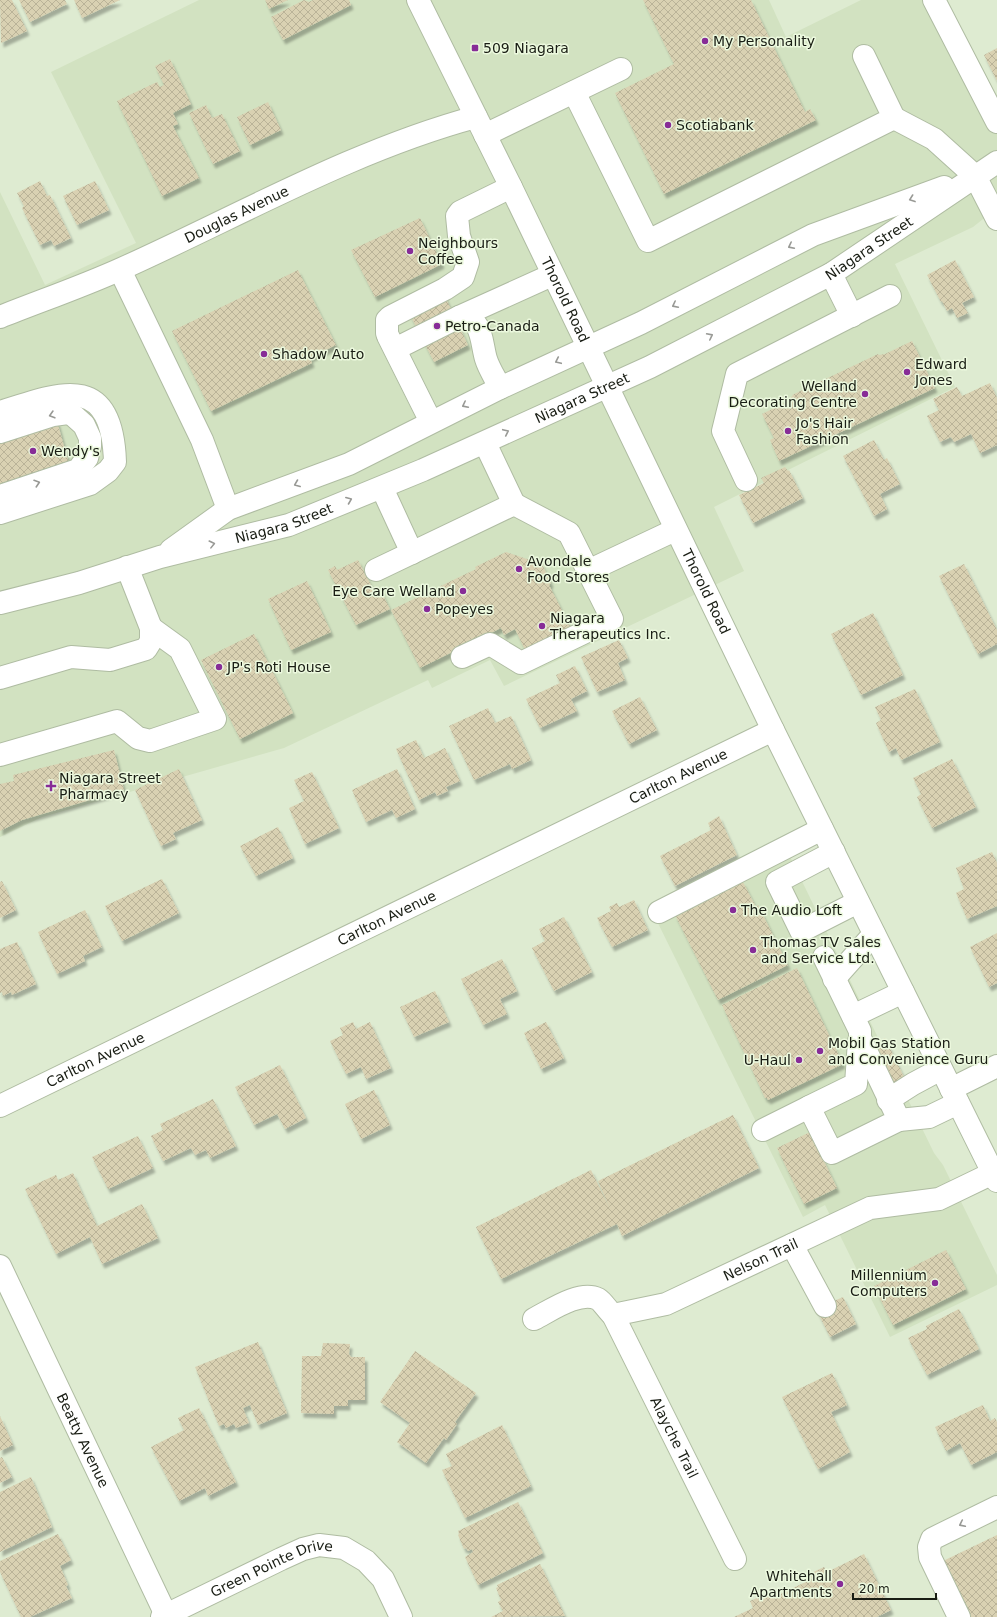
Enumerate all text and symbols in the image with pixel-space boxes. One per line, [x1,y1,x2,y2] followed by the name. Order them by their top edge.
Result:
[713,33,815,49] place label: My Personality
[700,36,710,46] marker: My Personality
[483,40,569,56] place label: 509 Niagara
[470,43,480,53] marker: 509 Niagara
[676,117,754,133] place label: Scotiabank
[663,120,673,130] marker: Scotiabank
[182,182,291,246] street label: Douglas Avenue
[909,194,916,203] one-way arrow
[822,213,916,283] street label: Niagara Street
[418,235,498,267] place label: Neighbours Coffee
[788,241,795,249] one-way arrow
[405,246,415,256] marker: Neighbours Coffee
[538,254,593,345] street label: Thorold Road
[672,300,680,308] one-way arrow
[445,318,540,334] place label: Petro-Canada
[432,321,442,331] marker: Petro-Canada
[706,333,713,341] one-way arrow
[272,346,364,362] place label: Shadow Auto
[259,349,269,359] marker: Shadow Auto
[555,356,562,364] one-way arrow
[914,356,967,388] place label: Edward Jones
[902,367,912,377] marker: Edward Jones
[532,369,632,426] street label: Niagara Street
[729,378,857,410] place label: Welland Decorating Centre
[860,389,870,399] marker: Welland Decorating Centre
[462,400,469,408] one-way arrow
[49,410,56,419] one-way arrow
[795,415,853,447] place label: Jo's Hair Fashion
[783,426,793,436] marker: Jo's Hair Fashion
[502,429,510,437] one-way arrow
[41,443,100,459] place label: Wendy's
[28,446,38,456] marker: Wendy's
[33,480,40,488] one-way arrow
[293,480,300,488] one-way arrow
[345,497,352,505] one-way arrow
[233,500,335,546] street label: Niagara Street
[209,541,215,549] one-way arrow
[678,546,733,637] street label: Thorold Road
[527,553,609,585] place label: Avondale Food Stores
[514,564,524,574] marker: Avondale Food Stores
[332,583,455,599] place label: Eye Care Welland
[458,586,468,596] marker: Eye Care Welland
[435,601,493,617] place label: Popeyes
[422,604,432,614] marker: Popeyes
[549,610,671,642] place label: Niagara Therapeutics Inc.
[537,621,547,631] marker: Niagara Therapeutics Inc.
[226,659,331,675] place label: JP's Roti House
[214,662,224,672] marker: JP's Roti House
[626,745,730,807] street label: Carlton Avenue
[59,770,161,802] place label: Niagara Street Pharmacy
[46,781,56,791] marker: Niagara Street Pharmacy
[335,887,439,949] street label: Carlton Avenue
[740,902,843,918] place label: The Audio Loft
[728,905,738,915] marker: The Audio Loft
[760,934,881,966] place label: Thomas TV Sales and Service Ltd.
[748,945,758,955] marker: Thomas TV Sales and Service Ltd.
[43,1029,147,1090] street label: Carlton Avenue
[828,1035,988,1067] place label: Mobil Gas Station and Convenience Guru
[815,1046,825,1056] marker: Mobil Gas Station and Convenience Guru
[744,1052,791,1068] place label: U-Haul
[794,1055,804,1065] marker: U-Haul
[721,1235,801,1284] street label: Nelson Trail
[850,1267,927,1299] place label: Millennium Computers
[930,1278,940,1288] marker: Millennium Computers
[54,1391,112,1490] street label: Beatty Avenue
[647,1394,701,1481] street label: Alayche Trail
[959,1519,966,1527] one-way arrow
[208,1537,334,1600] street label: Green Pointe Drive
[750,1568,832,1600] place label: Whitehall Apartments
[853,1575,936,1601] scale bar
[835,1579,845,1589] marker: Whitehall Apartments
[859,1582,890,1596] text: 20 m

